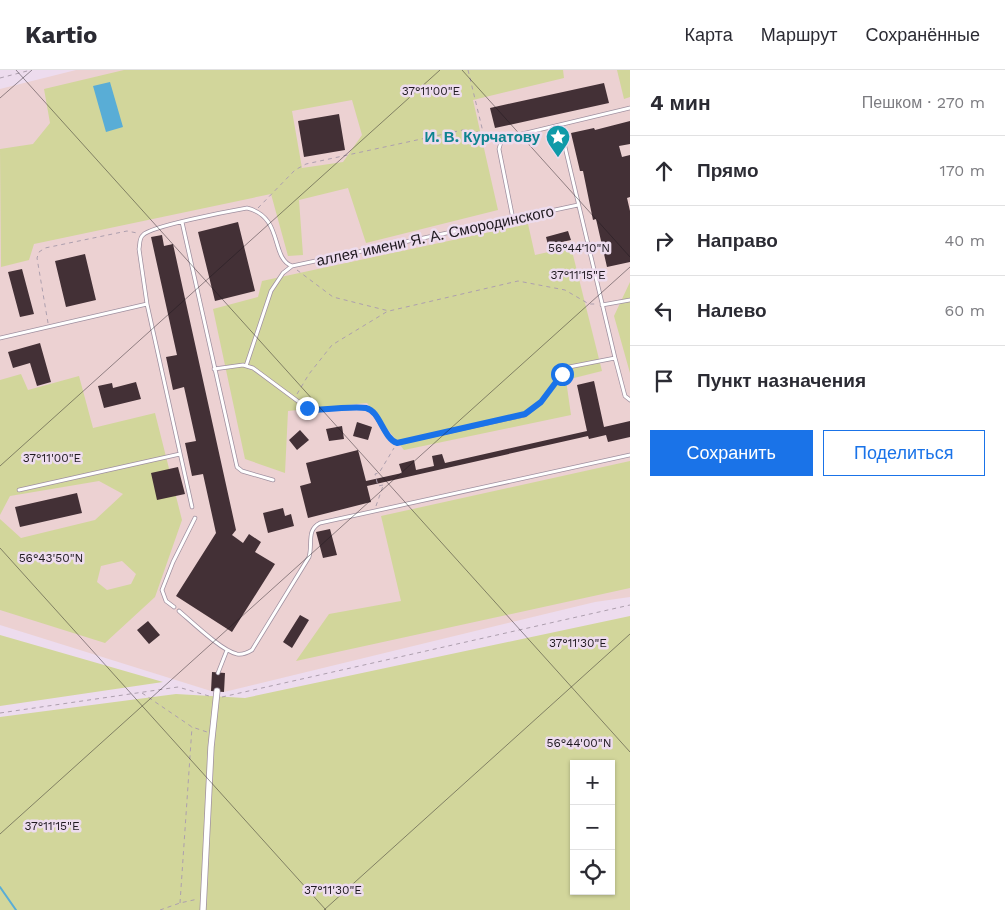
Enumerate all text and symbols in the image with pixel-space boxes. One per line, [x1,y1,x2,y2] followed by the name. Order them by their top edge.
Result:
[25,21,97,49] text: Kartio
[685,24,733,45] text: Карта
[761,24,837,45] text: Маршрут
[865,24,980,45] text: Сохранённые
[402,84,461,98] text: 37°11'00"E
[650,90,711,115] text: 4 мин
[862,93,985,112] text: Пешком · 270 m
[545,124,571,158] place icon: И. В. Курчатову
[424,128,541,146] place label: И. В. Курчатову
[650,157,678,185] icon: ahead
[697,159,759,182] text: Прямо
[939,161,985,180] text: 170 m
[314,202,556,270] street label: аллея имени Я. А. Смородинского
[650,227,678,255] icon: right
[697,229,778,252] text: Направо
[945,231,985,250] text: 40 m
[548,241,610,255] text: 56°44'10"N
[550,268,606,282] text: 37°11'15"E
[650,297,678,325] icon: left
[697,299,767,322] text: Налево
[945,301,985,320] text: 60 m
[551,363,574,386] route start
[650,367,678,395] icon: arrive
[697,369,866,392] text: Пункт назначения
[296,397,319,420] route end
[650,430,813,476] button: Сохранить
[823,430,985,476] button: Поделиться
[23,451,82,465] text: 37°11'00"E
[19,551,83,565] text: 56°43'50"N
[549,636,607,650] text: 37°11'30"E
[547,736,611,750] text: 56°44'00"N
[570,760,615,895] map controls
[570,760,615,805] button: +
[570,805,615,850] button: −
[24,819,80,833] text: 37°11'15"E
[570,850,615,895] button: locate
[304,883,362,897] text: 37°11'30"E

